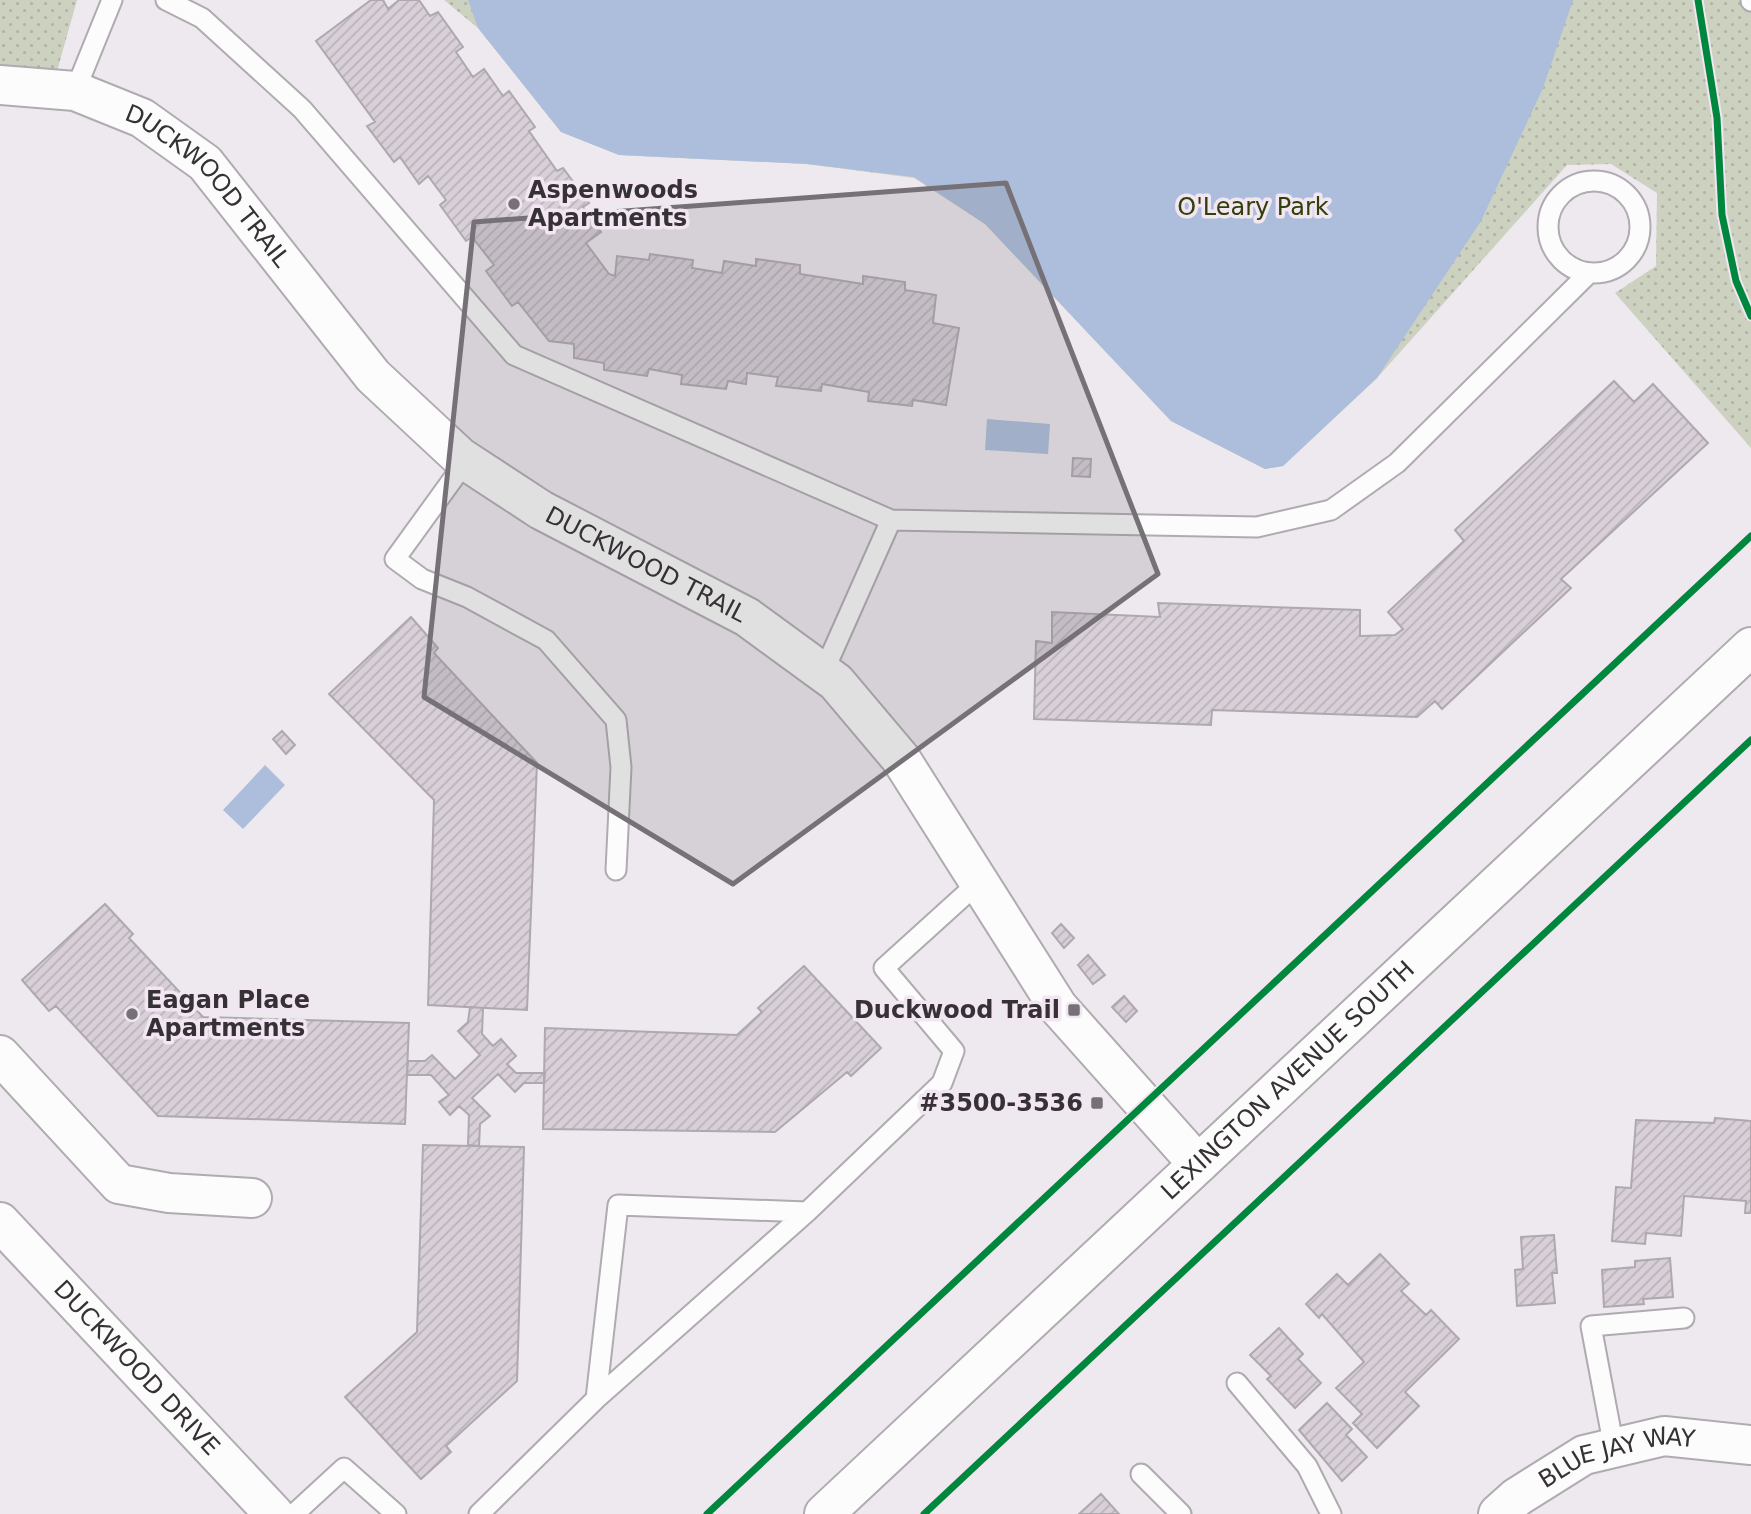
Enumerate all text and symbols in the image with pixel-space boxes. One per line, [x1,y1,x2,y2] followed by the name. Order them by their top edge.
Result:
[121,99,296,273] street label: DUCKWOOD TRAIL
[528,176,698,232] place label: Aspenwoods Apartments
[1177,193,1329,221] park label: O'Leary Park
[506,196,522,212] marker: Aspenwoods Apartments
[541,501,752,628] street label: DUCKWOOD TRAIL
[1155,955,1420,1205] street label: LEXINGTON AVENUE SOUTH
[146,986,310,1042] place label: Eagan Place Apartments
[854,996,1060,1024] place label: Duckwood Trail
[1066,1002,1082,1018] marker: Duckwood Trail
[124,1006,140,1022] marker: Eagan Place Apartments
[919,1089,1083,1117] place label: #3500-3536
[1089,1095,1105,1111] marker: #3500-3536
[48,1275,225,1461] street label: DUCKWOOD DRIVE
[1534,1422,1697,1494] street label: BLUE JAY WAY

